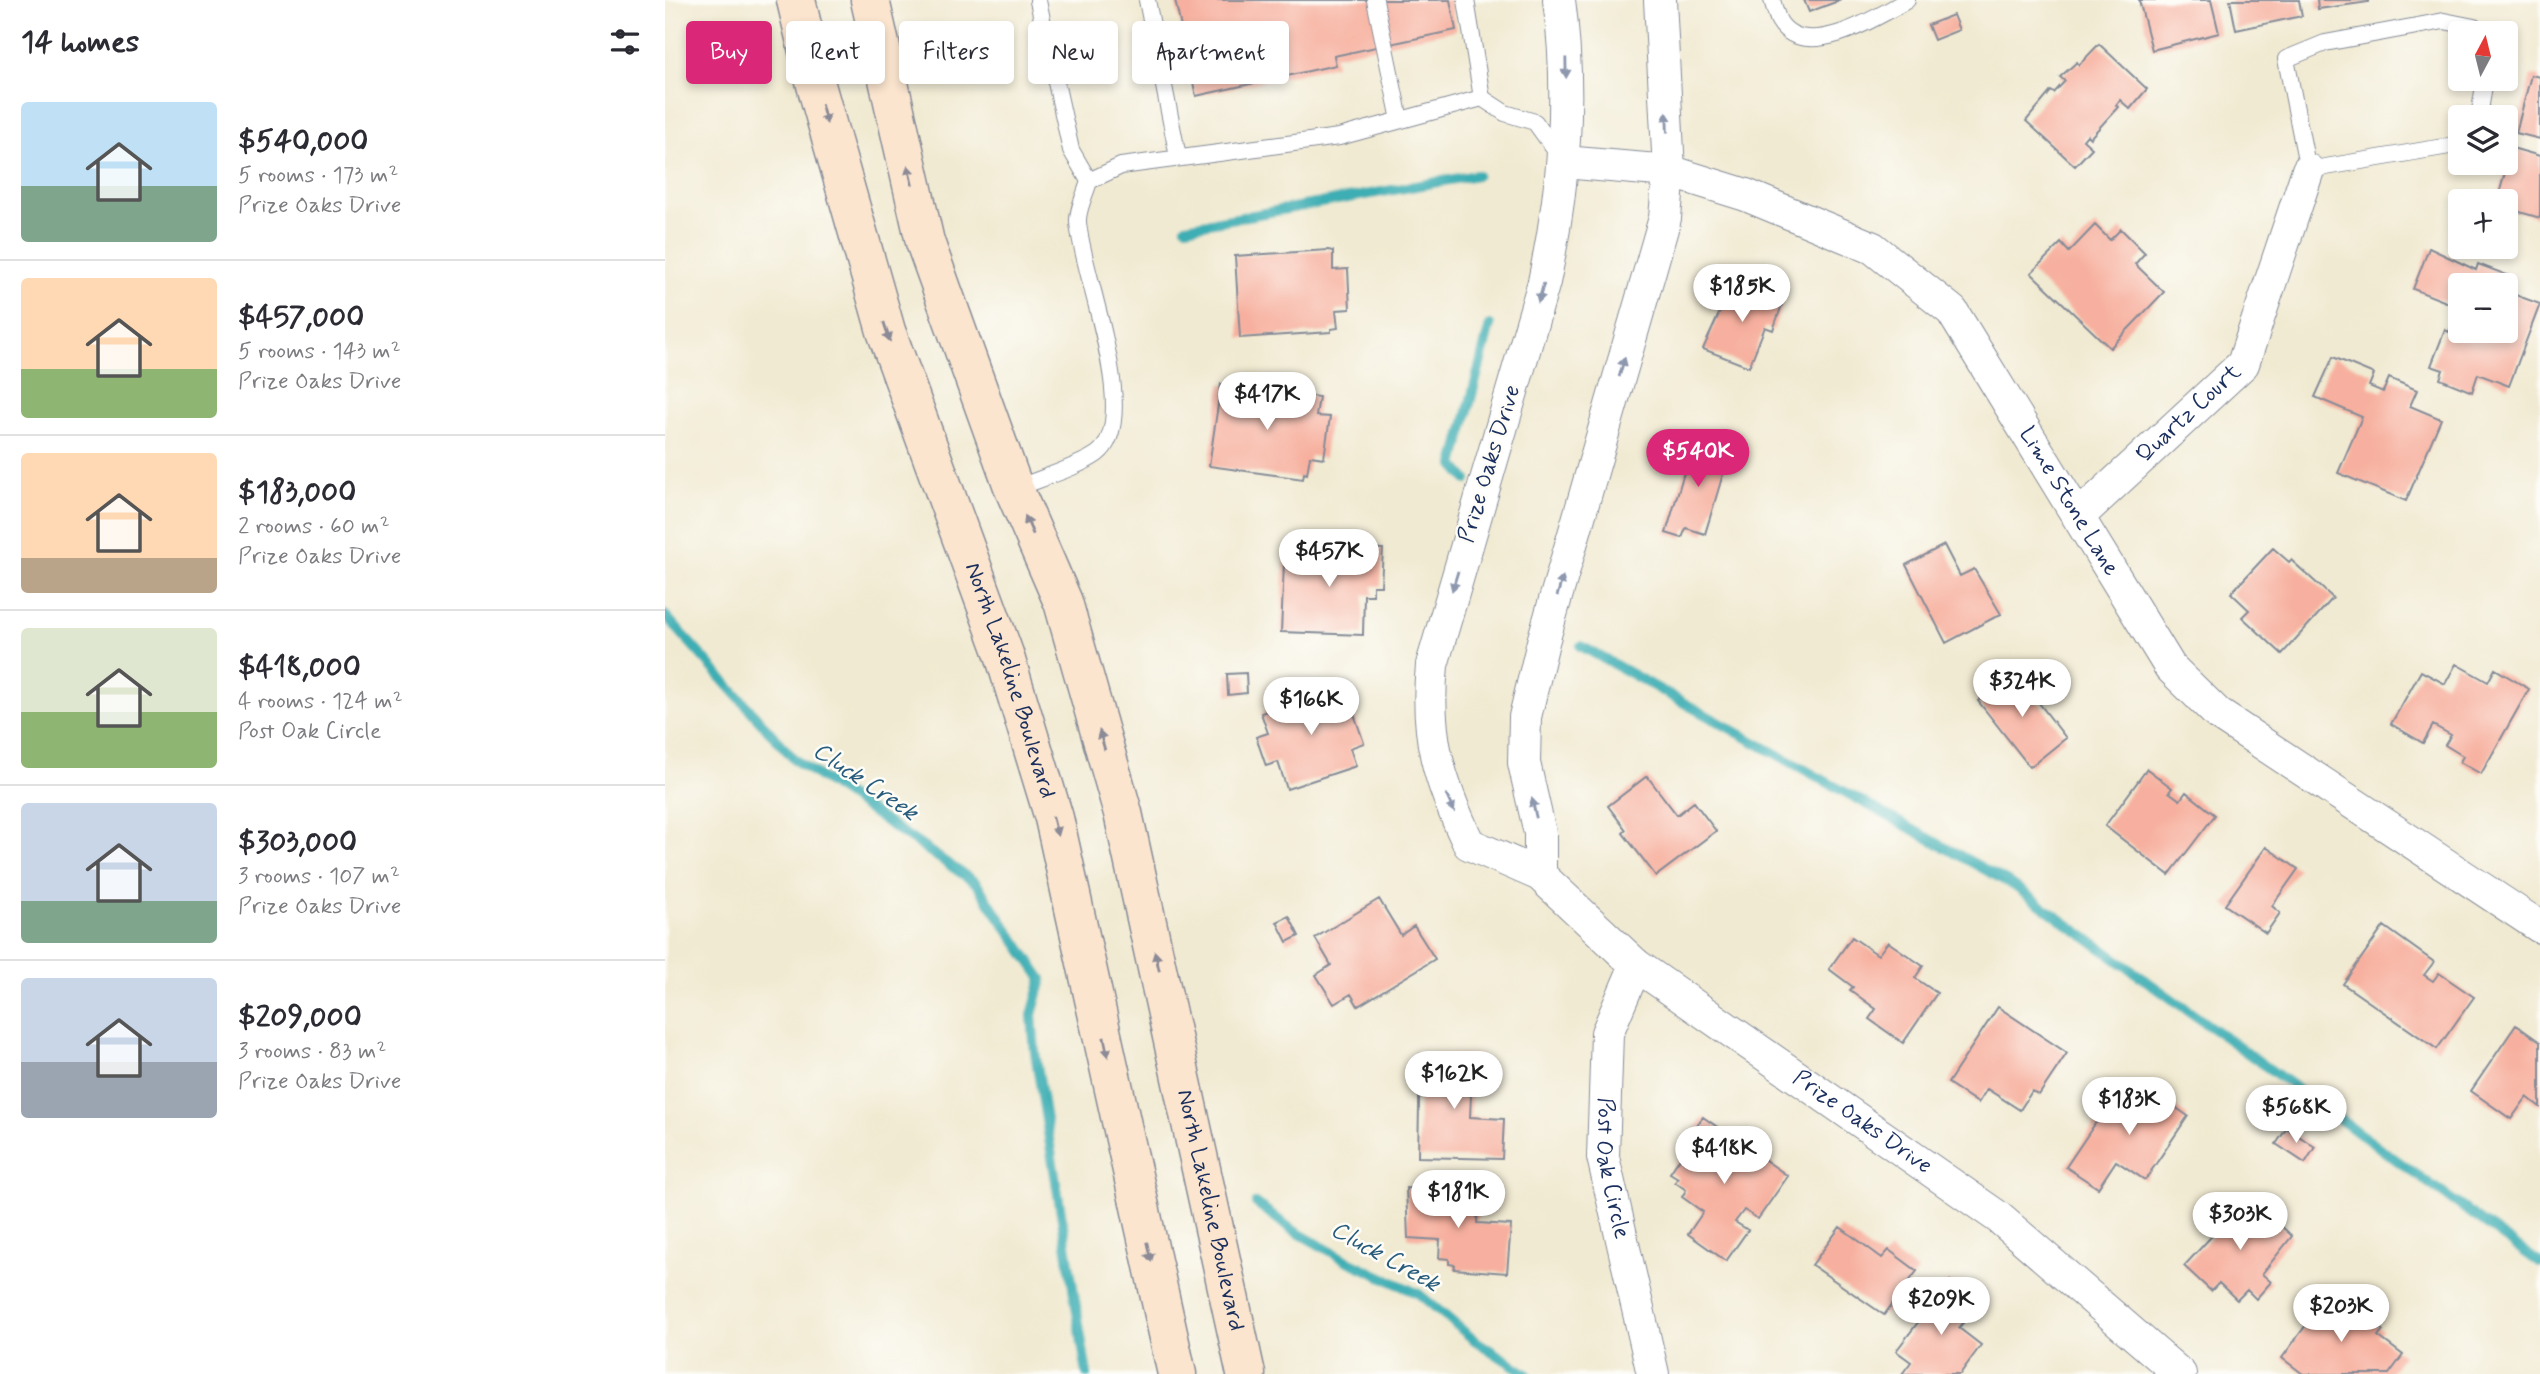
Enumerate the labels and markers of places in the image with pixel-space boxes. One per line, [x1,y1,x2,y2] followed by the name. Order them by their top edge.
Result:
[1693,264,1791,324] pin: $185K
[1218,372,1316,432] pin: $417K
[1649,430,1747,489] pin: $540K
[1280,530,1378,589] pin: $457K
[1973,660,2071,719] pin: $324K
[1262,678,1360,737] pin: $166K
[1405,1052,1503,1111] pin: $162K
[2080,1078,2178,1137] pin: $183K
[2247,1086,2345,1145] pin: $568K
[1675,1126,1773,1186] pin: $418K
[1409,1170,1507,1230] pin: $181K
[2191,1192,2289,1252] pin: $303K
[1892,1278,1990,1337] pin: $209K
[2292,1284,2390,1344] pin: $203K

